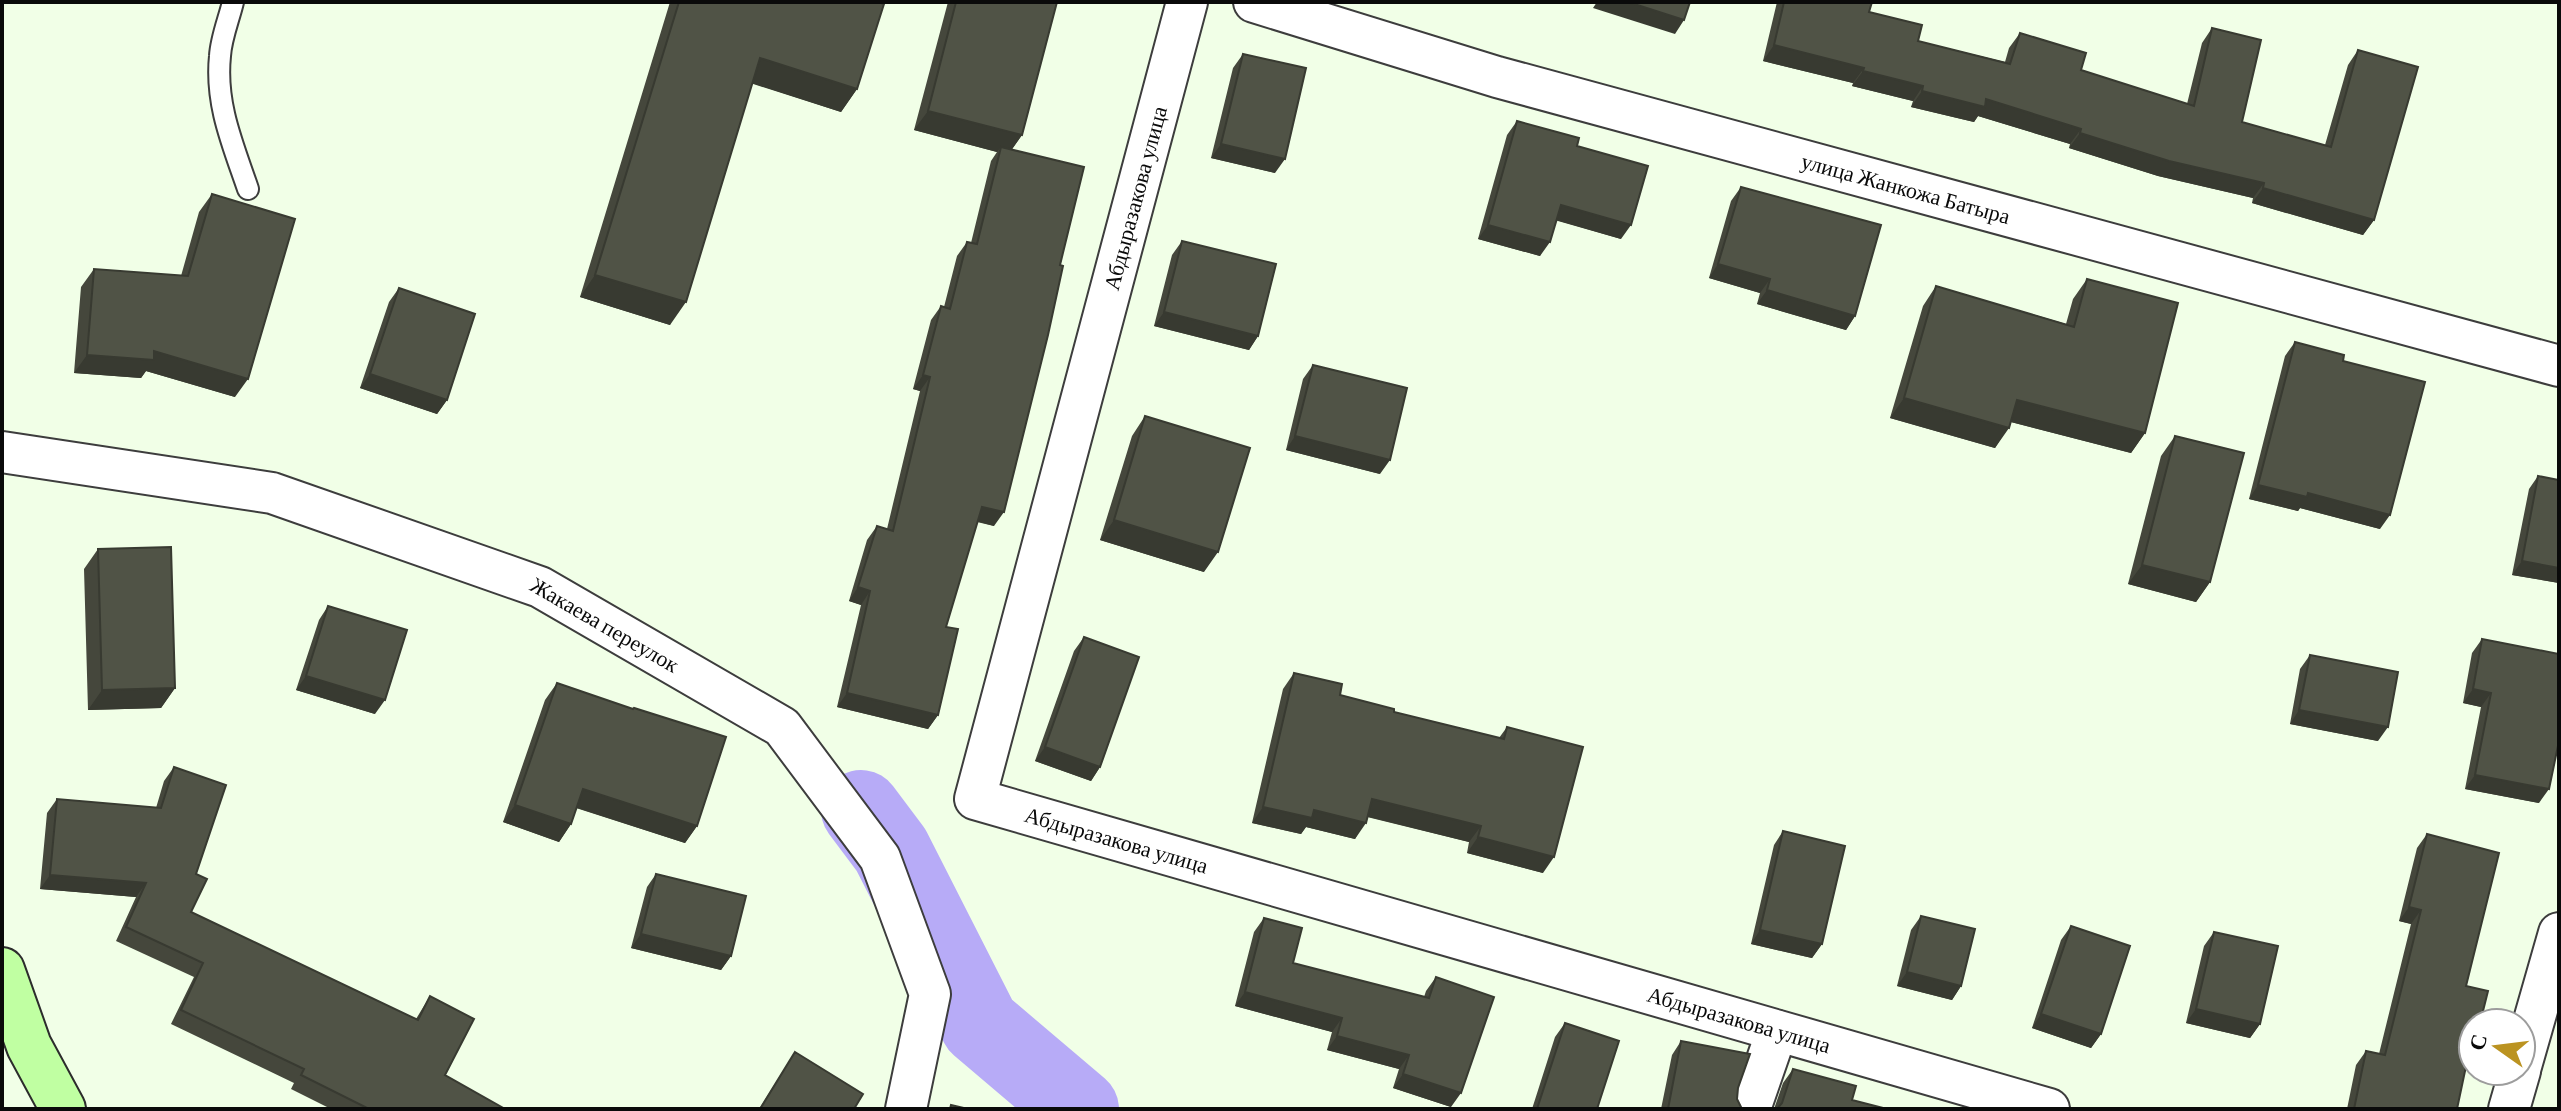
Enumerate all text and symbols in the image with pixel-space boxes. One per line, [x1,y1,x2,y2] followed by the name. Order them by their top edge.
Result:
[1099,103,1172,293] street label: Абдыразакова улица
[1799,148,2013,229] street label: улица Жанкожа Батыра
[526,572,684,678] street label: Жакаева переулок
[1022,802,1211,879] street label: Абдыразакова улица
[1644,982,1834,1058] street label: Абдыразакова улица
[2457,1007,2537,1087] north arrow
[2464,1032,2492,1053] text: С

